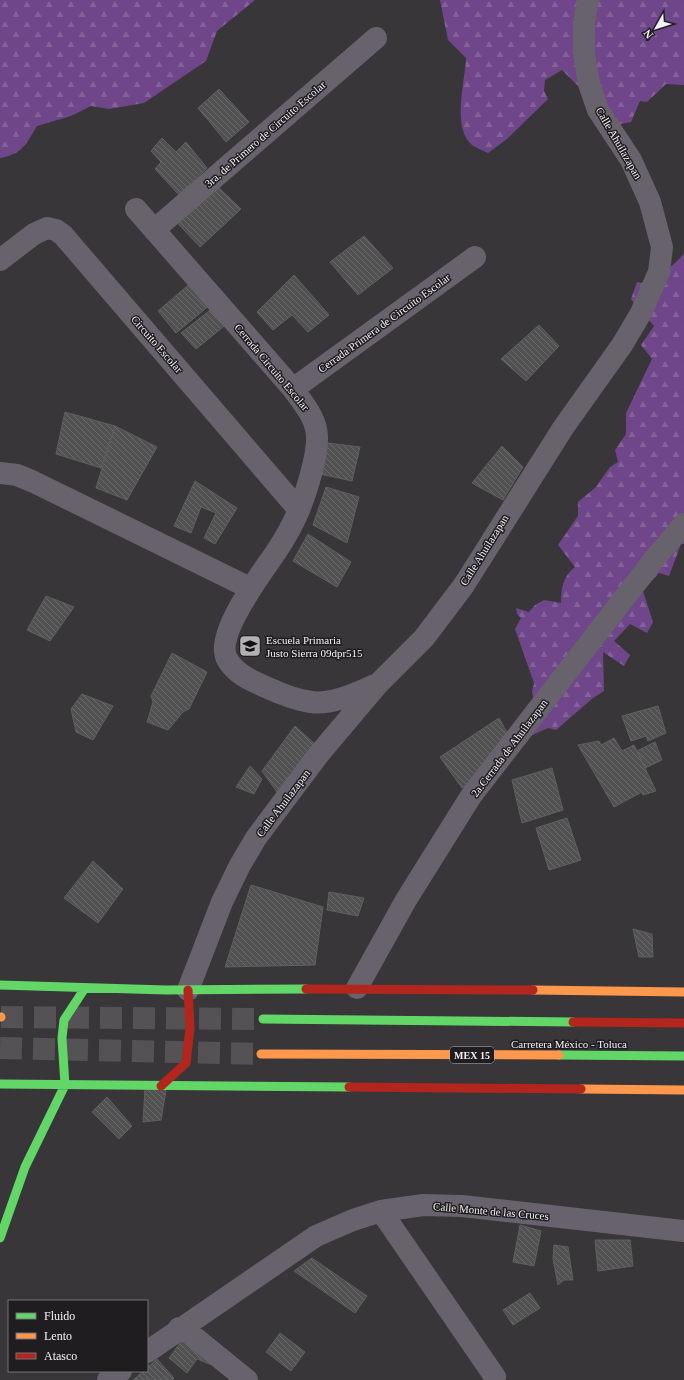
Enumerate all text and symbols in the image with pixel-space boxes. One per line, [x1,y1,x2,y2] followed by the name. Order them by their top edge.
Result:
[636,8,676,48] north arrow
[641,27,655,41] text: N
[202,78,328,190] street label: 3ra. de Primero de Circuito Escolar
[594,105,645,181] street label: Calle Ahuilazapan
[316,271,453,375] street label: Cerrada Primera de Circuito Escolar
[129,313,185,375] street label: Circuito Escolar
[232,321,312,413] street label: Cerrada Circuito Escolar
[457,512,511,588] street label: Calle Ahuilazapan
[237,633,263,659] school or university icon: Escuela Primaria Justo Sierra 09dpr515
[266,634,363,659] place label: Escuela Primaria Justo Sierra 09dpr515
[468,697,550,799] street label: 2a.Cerrada de Ahuilazapan
[254,767,312,839] street label: Calle Ahuilazapan
[511,1038,627,1050] street label: Carretera México - Toluca
[450,1047,494,1063] road number: MEX 15
[433,1200,549,1222] street label: Calle Monte de las Cruces
[8,1300,148,1372] legend
[44,1309,75,1323] text: Fluido
[44,1329,72,1343] text: Lento
[44,1349,77,1363] text: Atasco

